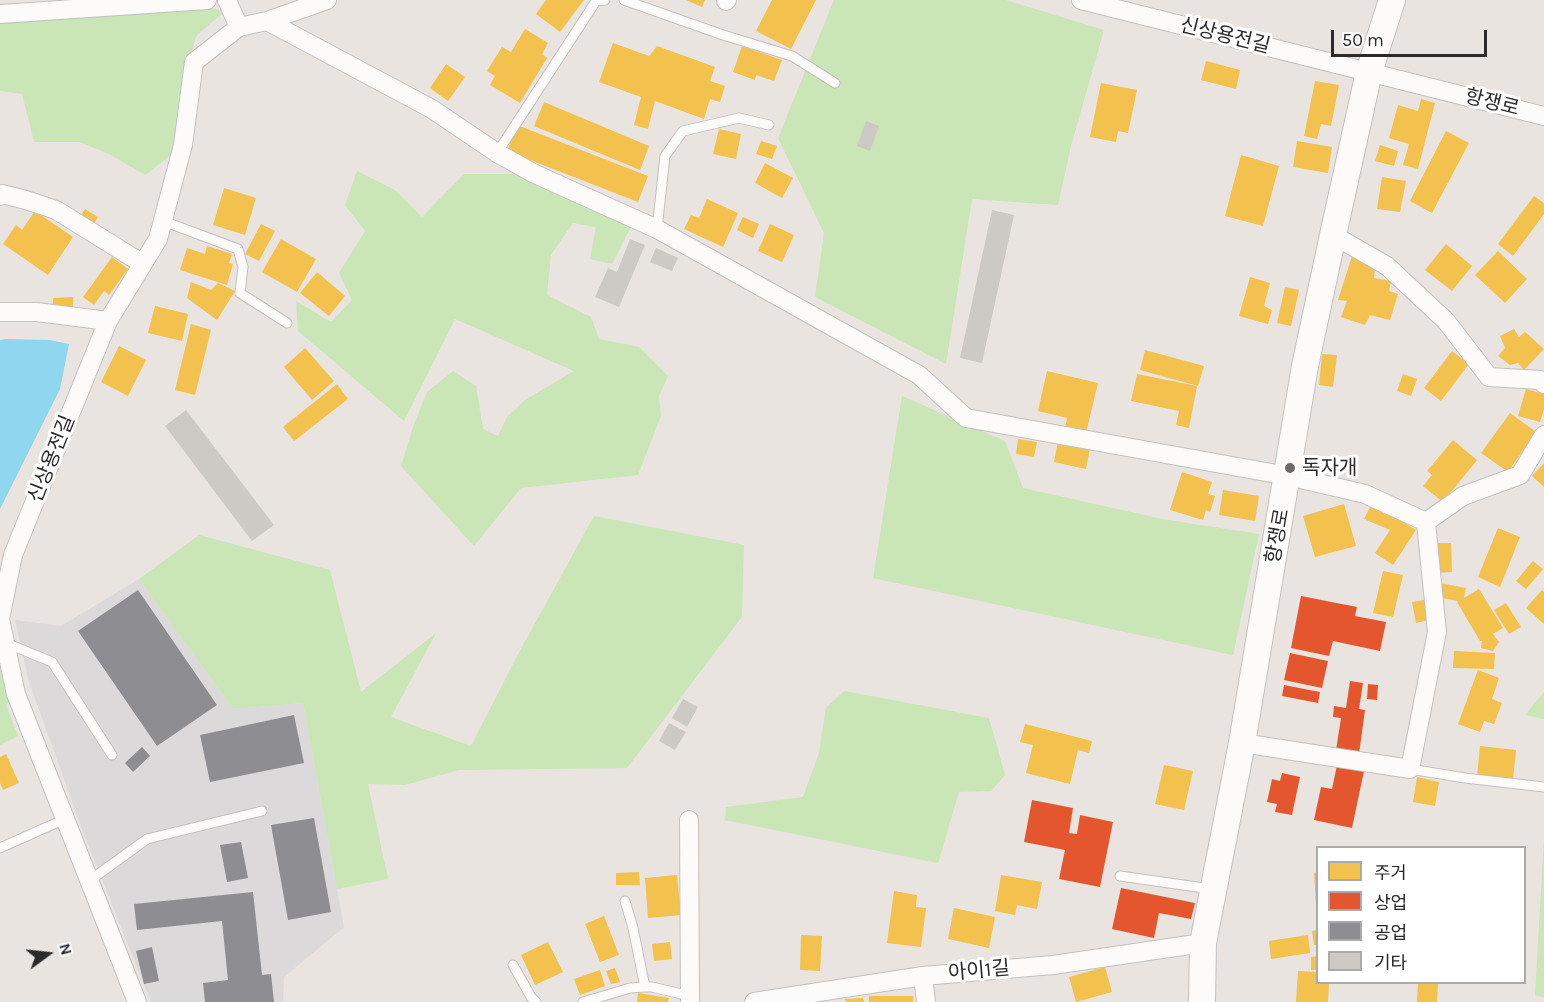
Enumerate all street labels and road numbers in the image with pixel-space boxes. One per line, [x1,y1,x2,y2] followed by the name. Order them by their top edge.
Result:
[1177,13,1273,59] street label: 신상용전길
[1462,85,1522,121] street label: 항쟁로
[24,412,80,506] street label: 신상용전길
[1261,507,1295,565] street label: 항쟁로
[947,956,1011,986] street label: 아이1길

